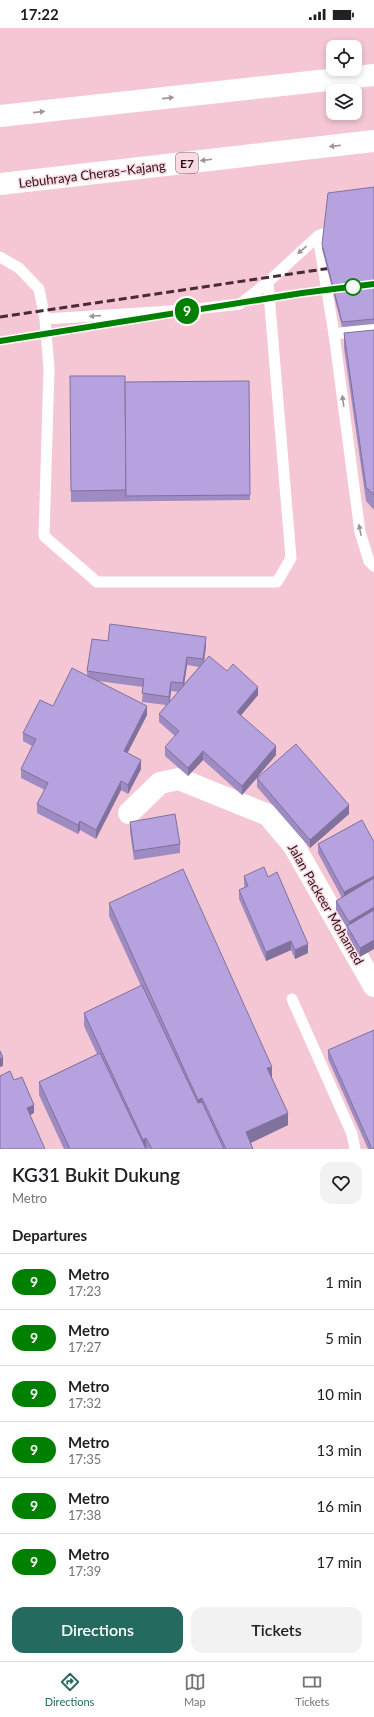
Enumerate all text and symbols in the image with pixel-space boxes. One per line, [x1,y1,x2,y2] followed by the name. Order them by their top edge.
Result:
[20,5,59,23] text: 17:22
[326,40,362,120] map controls
[326,40,362,76] button: locate
[326,84,362,120] button: layers
[162,95,174,101] one-way arrow
[33,109,45,115] one-way arrow
[329,142,341,149] one-way arrow
[176,153,198,173] road number: E7
[18,157,167,191] street label: Lebuhraya Cheras–Kajang
[200,157,212,164] one-way arrow
[297,245,308,254] one-way arrow
[344,278,362,296] unlabelled marker
[174,298,200,324] line badge: 9
[183,302,191,319] text: 9
[89,312,101,319] one-way arrow
[340,395,346,408] one-way arrow
[357,524,363,536] one-way arrow
[285,840,367,968] street label: Jalan Packeer Mohamed
[320,1162,362,1204] button: heart
[12,1163,180,1186] text: KG31 Bukit Dukung
[12,1190,47,1206] text: Metro
[12,1226,87,1244] text: Departures
[68,1265,109,1283] text: Metro
[30,1273,38,1290] text: 9
[325,1273,362,1291] text: 1 min
[68,1283,101,1299] text: 17:23
[68,1321,109,1339] text: Metro
[30,1329,38,1346] text: 9
[325,1329,362,1347] text: 5 min
[68,1339,101,1355] text: 17:27
[68,1377,109,1395] text: Metro
[30,1385,38,1402] text: 9
[316,1385,362,1403] text: 10 min
[68,1395,101,1411] text: 17:32
[68,1433,109,1451] text: Metro
[30,1441,38,1458] text: 9
[316,1441,362,1459] text: 13 min
[68,1451,101,1467] text: 17:35
[68,1489,109,1507] text: Metro
[30,1497,38,1514] text: 9
[316,1497,362,1515] text: 16 min
[68,1507,101,1523] text: 17:38
[68,1545,109,1563] text: Metro
[30,1553,38,1570] text: 9
[316,1553,362,1571] text: 17 min
[68,1563,101,1579] text: 17:39
[12,1607,183,1653] button: Directions
[191,1607,362,1653] button: Tickets
[45,1671,94,1708] tab: Directions
[184,1671,206,1708] tab: Map
[295,1671,329,1708] tab: Tickets

